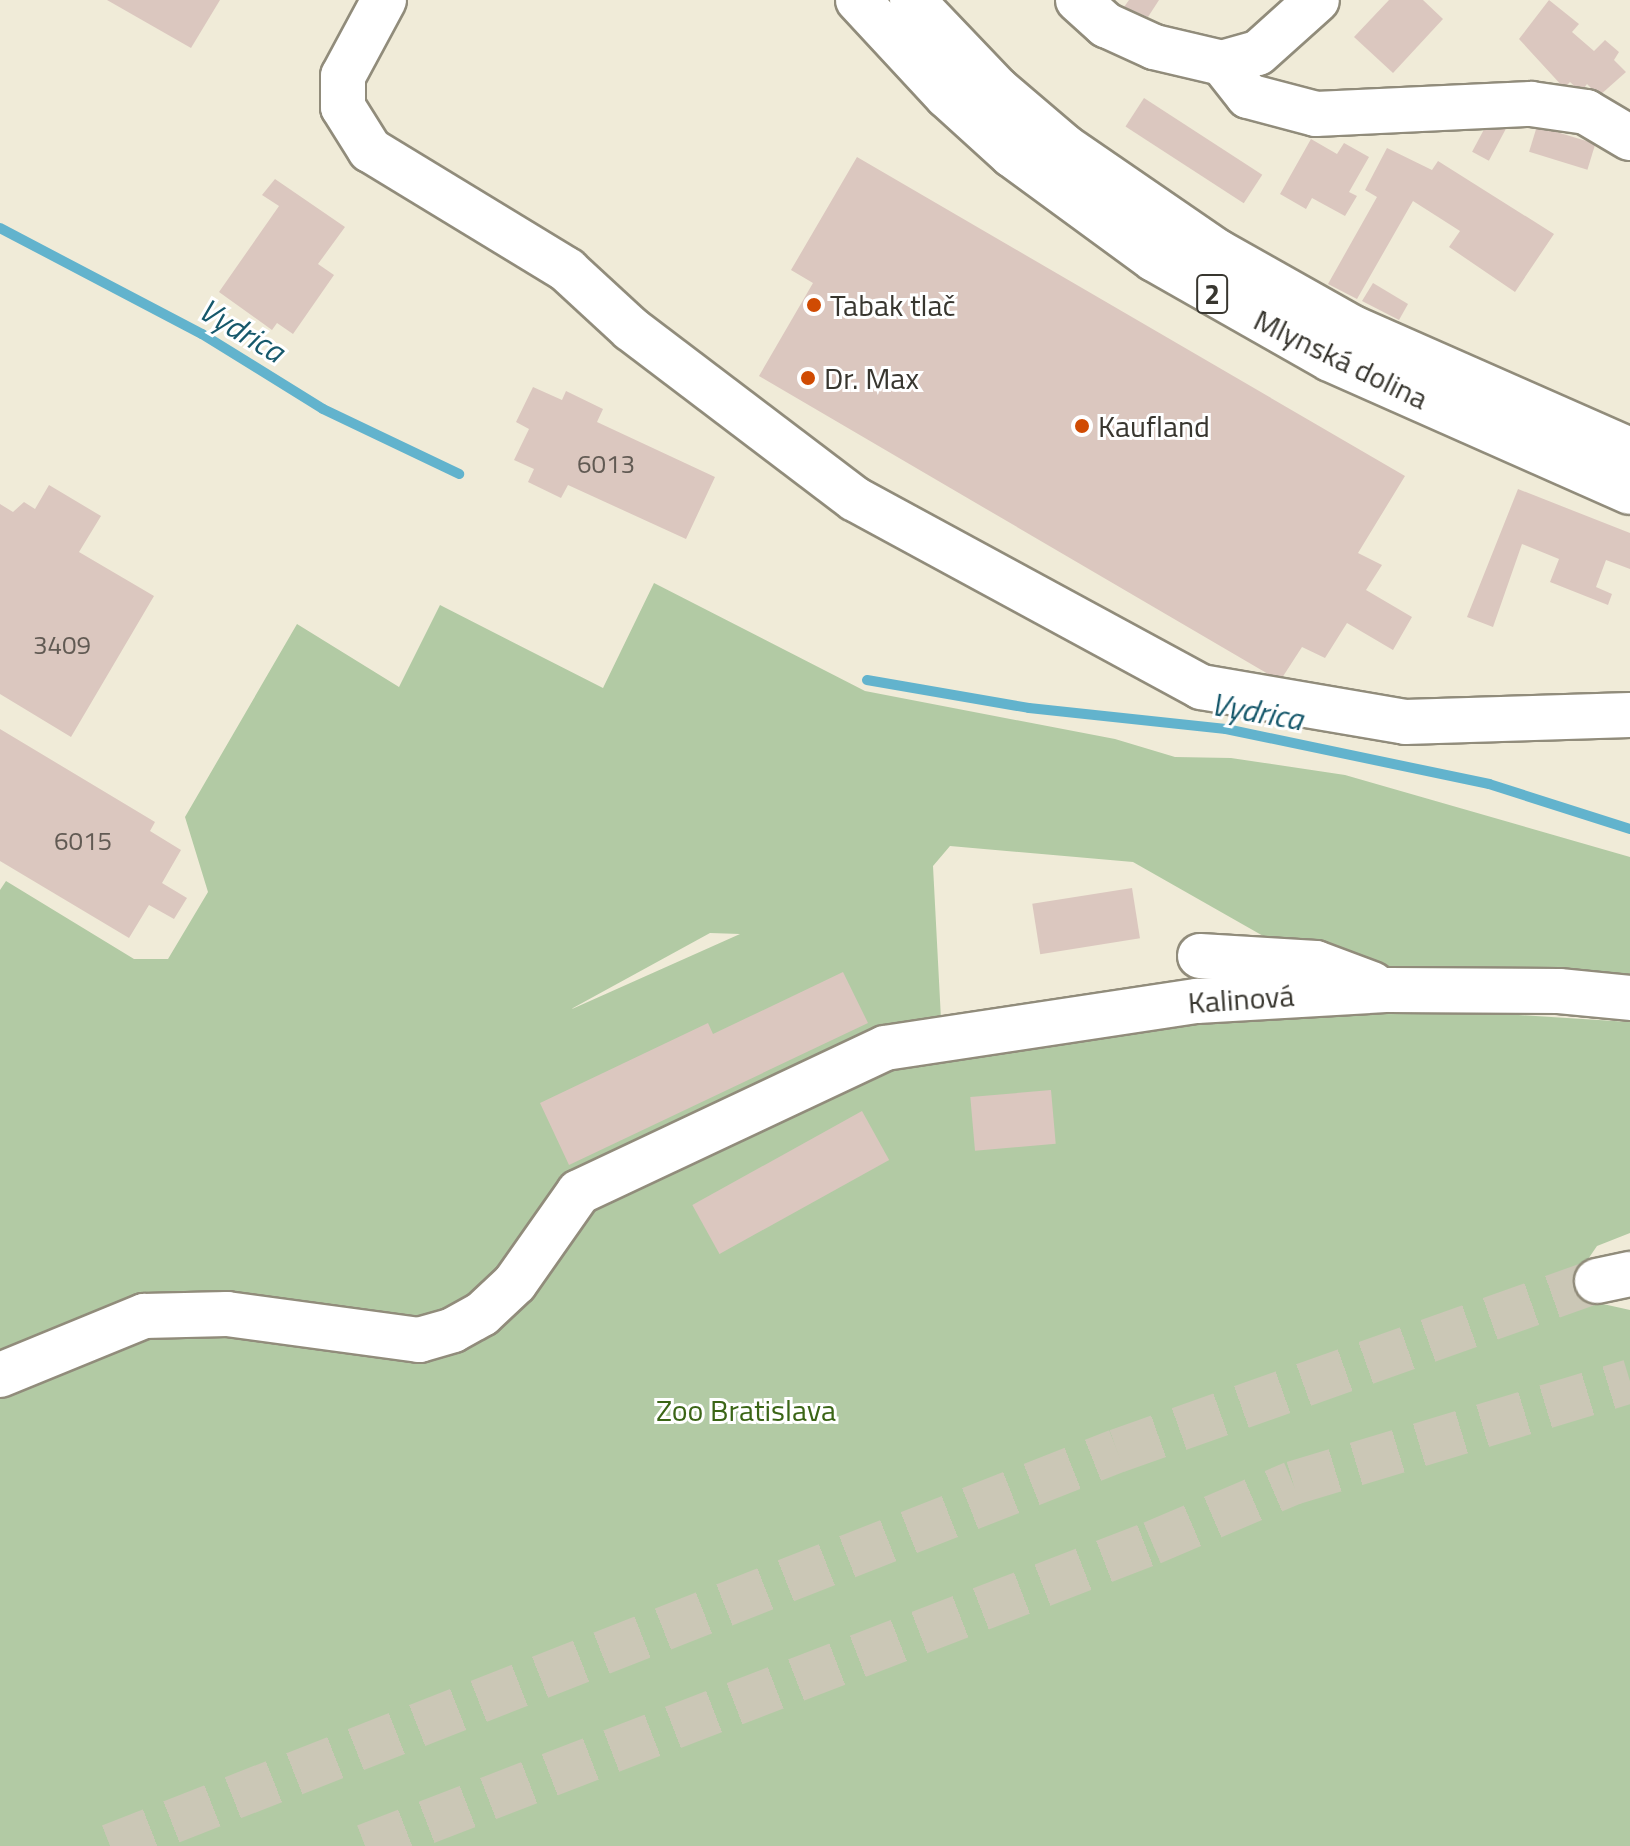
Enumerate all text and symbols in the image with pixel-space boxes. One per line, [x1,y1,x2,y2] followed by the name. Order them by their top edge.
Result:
[1196,270,1228,318] road number: 2
[830,287,955,323] place label: Tabak tlač
[192,290,292,370] water label: Vydrica
[805,296,823,314] marker: Tabak tlač
[1248,301,1434,417] street label: Mlynská dolina
[824,360,919,396] place label: Dr. Max
[799,369,817,387] marker: Dr. Max
[1098,408,1210,444] place label: Kaufland
[1073,417,1091,435] marker: Kaufland
[577,448,635,480] house number: 6013
[33,629,91,661] house number: 3409
[1208,684,1306,738] water label: Vydrica
[54,825,112,857] house number: 6015
[1187,977,1295,1021] street label: Kalinová
[656,1392,836,1428] park label: Zoo Bratislava

